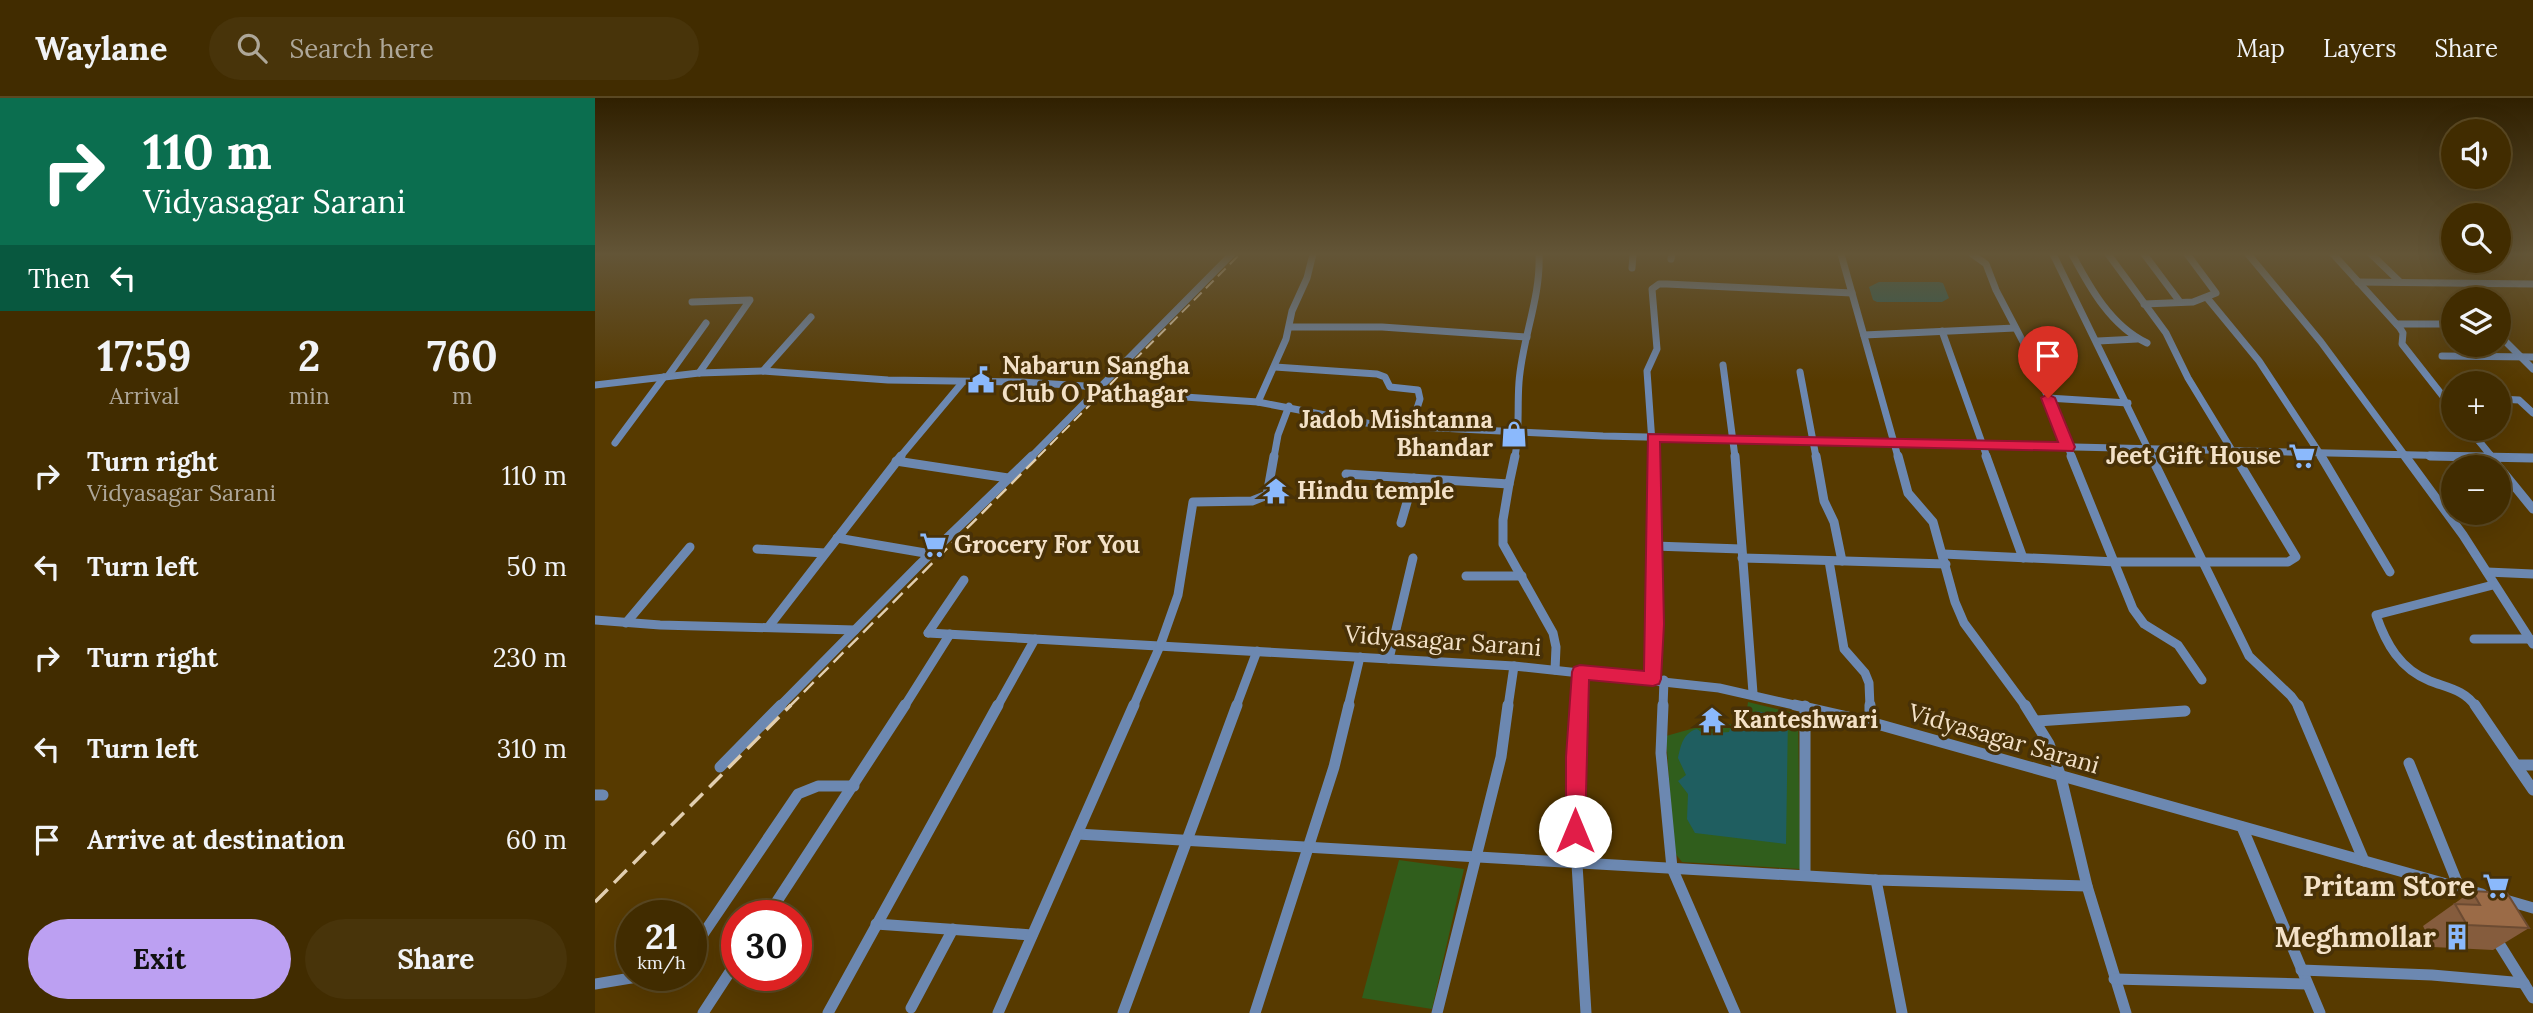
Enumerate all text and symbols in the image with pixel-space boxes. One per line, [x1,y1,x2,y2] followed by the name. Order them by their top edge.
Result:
[209,17,699,80] search box
[35,27,167,69] text: Waylane
[233,29,271,67] icon: search
[289,32,434,65] text: Search here
[2236,33,2285,64] text: Map
[2323,33,2396,64] text: Layers
[2434,33,2498,64] text: Share
[2441,119,2511,525] map controls
[2441,119,2511,189] button: sound
[143,120,272,182] text: 110 m
[28,126,119,217] icon: right
[143,181,406,222] text: Vidyasagar Sarani
[2441,203,2511,273] button: search
[104,259,142,297] icon: left
[28,262,90,295] text: Then
[2441,287,2511,357] button: layers
[2018,326,2078,398] pin
[97,329,191,383] text: 17:59
[298,329,320,383] text: 2
[427,329,498,383] text: 760
[2029,337,2067,375] icon: arrive
[1002,350,1190,409] place label: Nabarun Sangha Club O Pathagar
[966,365,996,395] public building icon: Nabarun Sangha Club O Pathagar
[2441,371,2511,441] button: +
[109,381,180,410] text: Arrival
[289,381,330,410] text: min
[452,381,473,410] text: m
[1299,404,1493,463] place label: Jadob Mishtanna Bhandar
[1499,419,1529,449] shop icon: Jadob Mishtanna Bhandar
[2106,440,2281,471] place label: Jeet Gift House
[2287,441,2317,471] supermarket icon: Jeet Gift House
[87,445,218,478] text: Turn right
[2441,455,2511,525] button: −
[28,457,66,495] icon: right
[502,459,567,492] text: 110 m
[1297,475,1454,506] place label: Hindu temple
[1261,476,1291,506] temple icon: Hindu temple
[87,478,276,507] text: Vidyasagar Sarani
[954,529,1140,560] place label: Grocery For You
[918,530,948,560] supermarket icon: Grocery For You
[28,548,66,586] icon: left
[87,550,198,583] text: Turn left
[507,550,567,583] text: 50 m
[1343,618,1542,663] street label: Vidyasagar Sarani
[28,639,66,677] icon: right
[87,641,218,674] text: Turn right
[493,641,567,674] text: 230 m
[1904,696,2103,781] street label: Vidyasagar Sarani
[1733,704,1878,735] place label: Kanteshwari
[1697,705,1727,735] temple icon: Kanteshwari
[28,730,66,768] icon: left
[87,732,198,765] text: Turn left
[497,732,567,765] text: 310 m
[1538,794,1612,868] position arrow
[28,821,66,859] icon: arrive
[87,823,345,856] text: Arrive at destination
[506,823,567,856] text: 60 m
[2303,868,2475,904] place label: Pritam Store
[2481,871,2511,901] supermarket icon: Pritam Store
[721,900,812,991] speed limit sign: 30
[645,914,678,959] text: 21
[28,919,291,999] button: Exit
[305,919,567,999] button: Share
[2274,919,2437,955] place label: Meghmollar
[2442,922,2472,952] building icon: Meghmollar
[637,951,686,974] text: km/h

